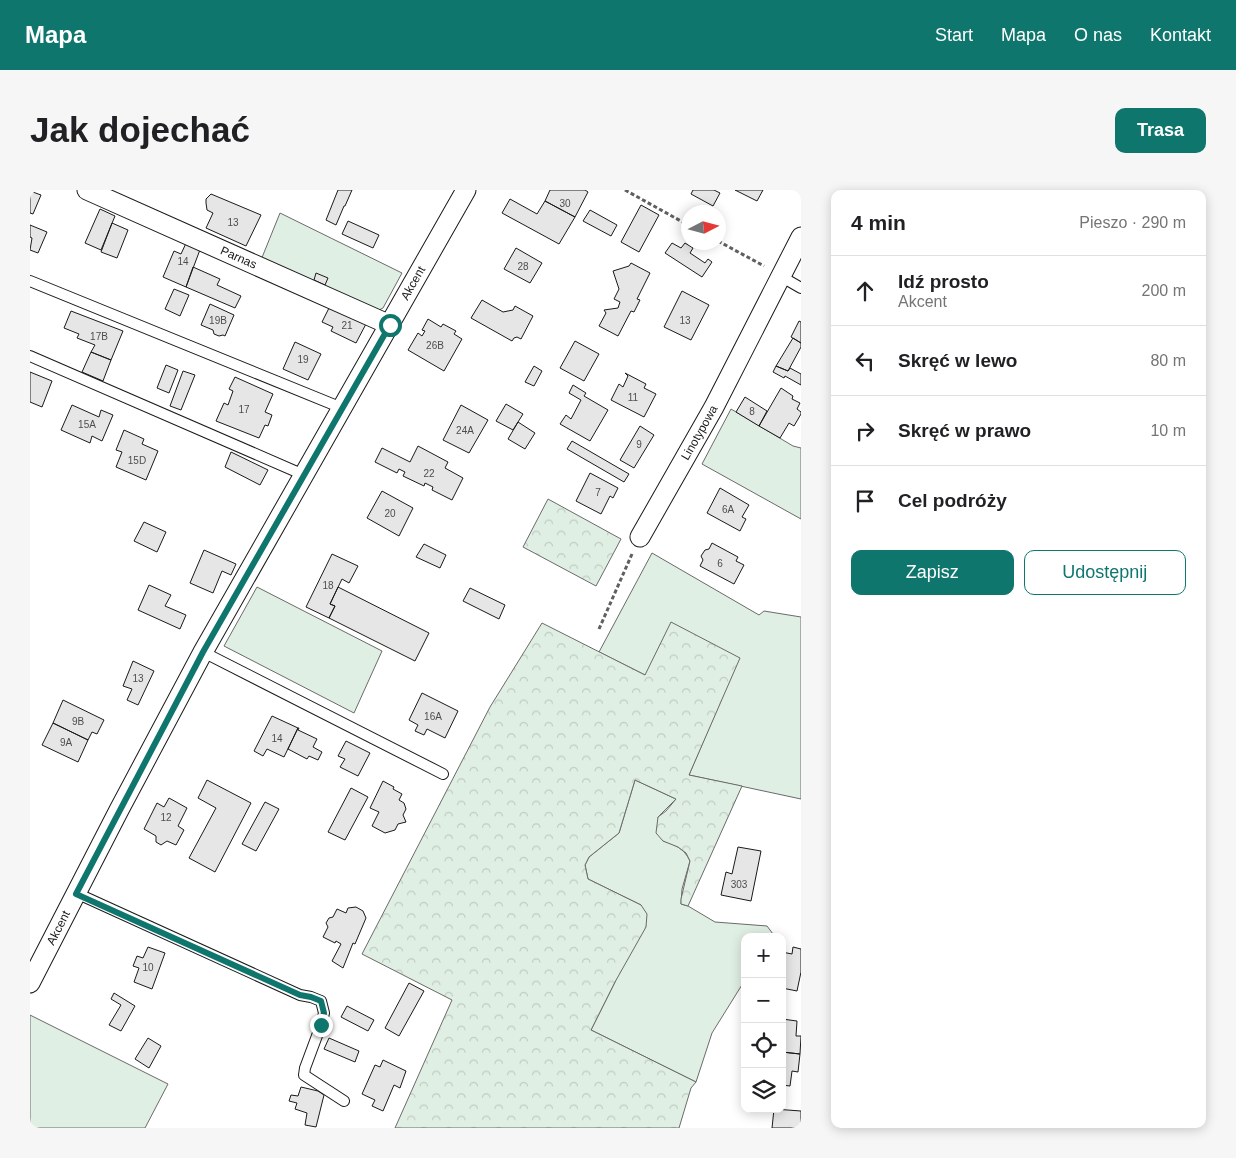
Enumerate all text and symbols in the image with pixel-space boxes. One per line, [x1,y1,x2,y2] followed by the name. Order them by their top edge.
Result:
[25,21,86,48] text: Mapa
[935,25,973,45] text: Start
[1001,25,1046,45] text: Mapa
[1074,25,1122,45] text: O nas
[1150,25,1211,45] text: Kontakt
[1115,108,1206,153] button: Trasa
[30,110,250,149] text: Jak dojechać
[559,198,571,209] house number: 30
[681,205,726,250] north arrow
[851,211,906,234] text: 4 min
[1079,214,1186,231] text: Pieszo · 290 m
[227,217,239,228] house number: 13
[218,243,259,272] street label: Parnas
[177,256,189,267] house number: 14
[517,261,529,272] house number: 28
[398,263,429,303] street label: Akcent
[898,271,989,292] text: Idź prosto
[851,277,879,305] icon: ahead
[1142,282,1186,299] text: 200 m
[898,293,947,310] text: Akcent
[379,314,402,337] route start
[209,315,227,326] house number: 19B
[679,315,691,326] house number: 13
[341,320,353,331] house number: 21
[90,331,108,342] house number: 17B
[426,340,444,351] house number: 26B
[851,347,879,375] icon: left
[898,350,1017,371] text: Skręć w lewo
[1150,352,1186,369] text: 80 m
[297,354,309,365] house number: 19
[628,392,639,403] house number: 11
[678,403,721,463] street label: Linotypowa
[238,404,250,415] house number: 17
[749,406,755,417] house number: 8
[851,417,879,445] icon: right
[78,419,96,430] house number: 15A
[898,420,1031,441] text: Skręć w prawo
[1150,422,1186,439] text: 10 m
[456,425,474,436] house number: 24A
[636,439,642,450] house number: 9
[128,455,146,466] house number: 15D
[423,468,435,479] house number: 22
[595,487,601,498] house number: 7
[851,487,879,515] icon: arrive
[898,490,1007,511] text: Cel podróży
[722,504,734,515] house number: 6A
[384,508,396,519] house number: 20
[851,550,1014,595] button: Zapisz
[1024,550,1186,595] button: Udostępnij
[717,558,723,569] house number: 6
[322,580,334,591] house number: 18
[132,673,144,684] house number: 13
[424,711,442,722] house number: 16A
[72,716,84,727] house number: 9B
[271,733,283,744] house number: 14
[60,737,72,748] house number: 9A
[160,812,172,823] house number: 12
[731,879,748,890] house number: 303
[44,908,73,947] street label: Akcent
[741,933,786,1113] map controls
[741,933,786,978] button: +
[142,962,154,973] house number: 10
[741,978,786,1023] button: −
[310,1014,333,1037] route end
[741,1023,786,1068] button: locate
[741,1068,786,1113] button: layers

